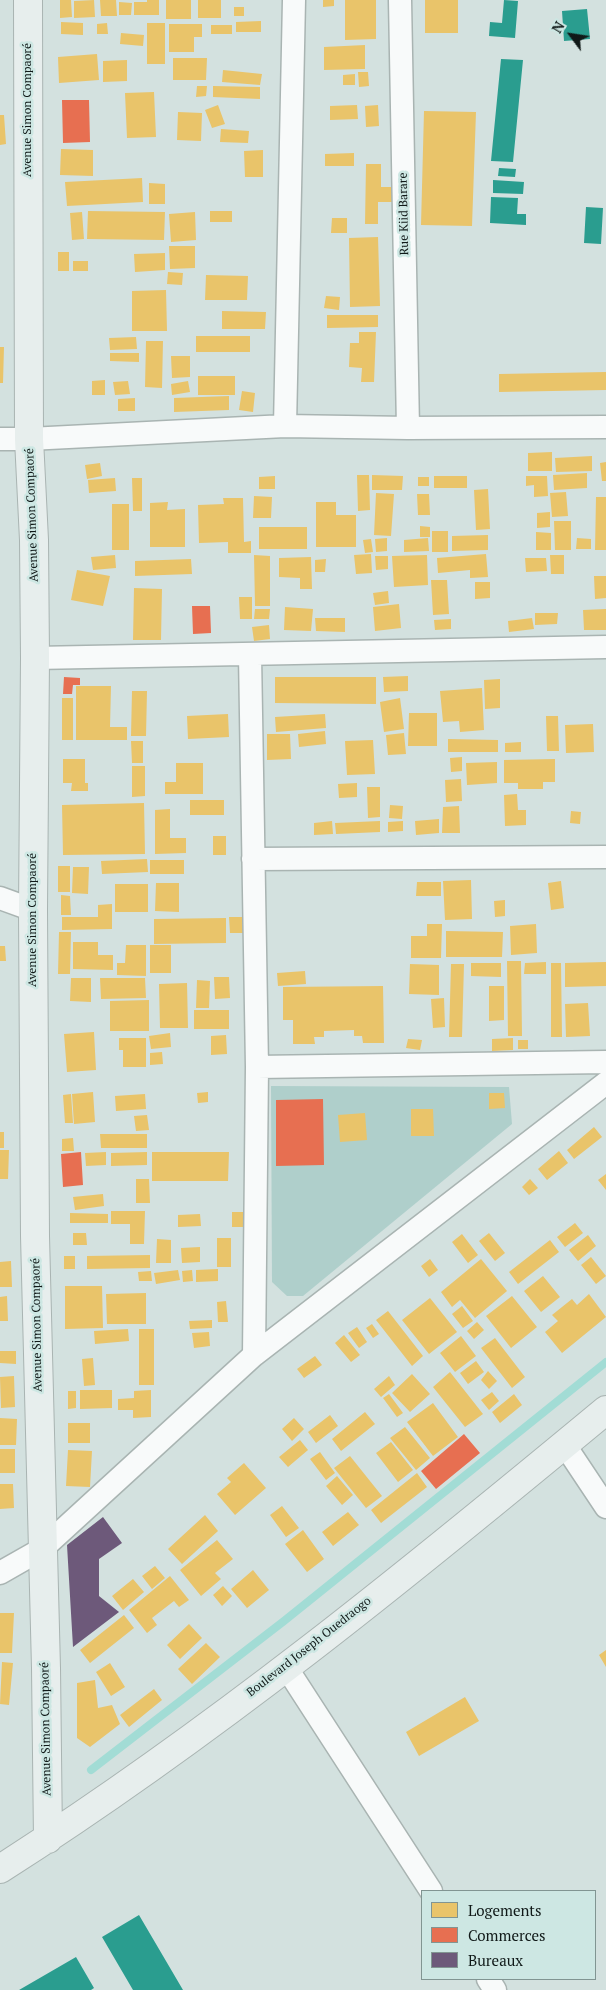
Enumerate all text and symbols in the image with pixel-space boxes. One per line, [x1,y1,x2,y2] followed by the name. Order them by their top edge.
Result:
[546,10,596,60] north arrow
[547,18,569,36] text: N
[21,43,35,177] street label: Avenue Simon Compaoré
[396,172,412,256] street label: Rue Kiid Barare
[22,448,42,582] street label: Avenue Simon Compaoré
[26,853,40,987] street label: Avenue Simon Compaoré
[29,1258,45,1392] street label: Avenue Simon Compaoré
[244,1594,374,1700] street label: Boulevard Joseph Ouedraogo
[38,1662,54,1796] street label: Avenue Simon Compaoré
[421,1890,596,1980] legend
[468,1900,541,1920] text: Logements
[468,1925,546,1945] text: Commerces
[468,1950,523,1970] text: Bureaux

